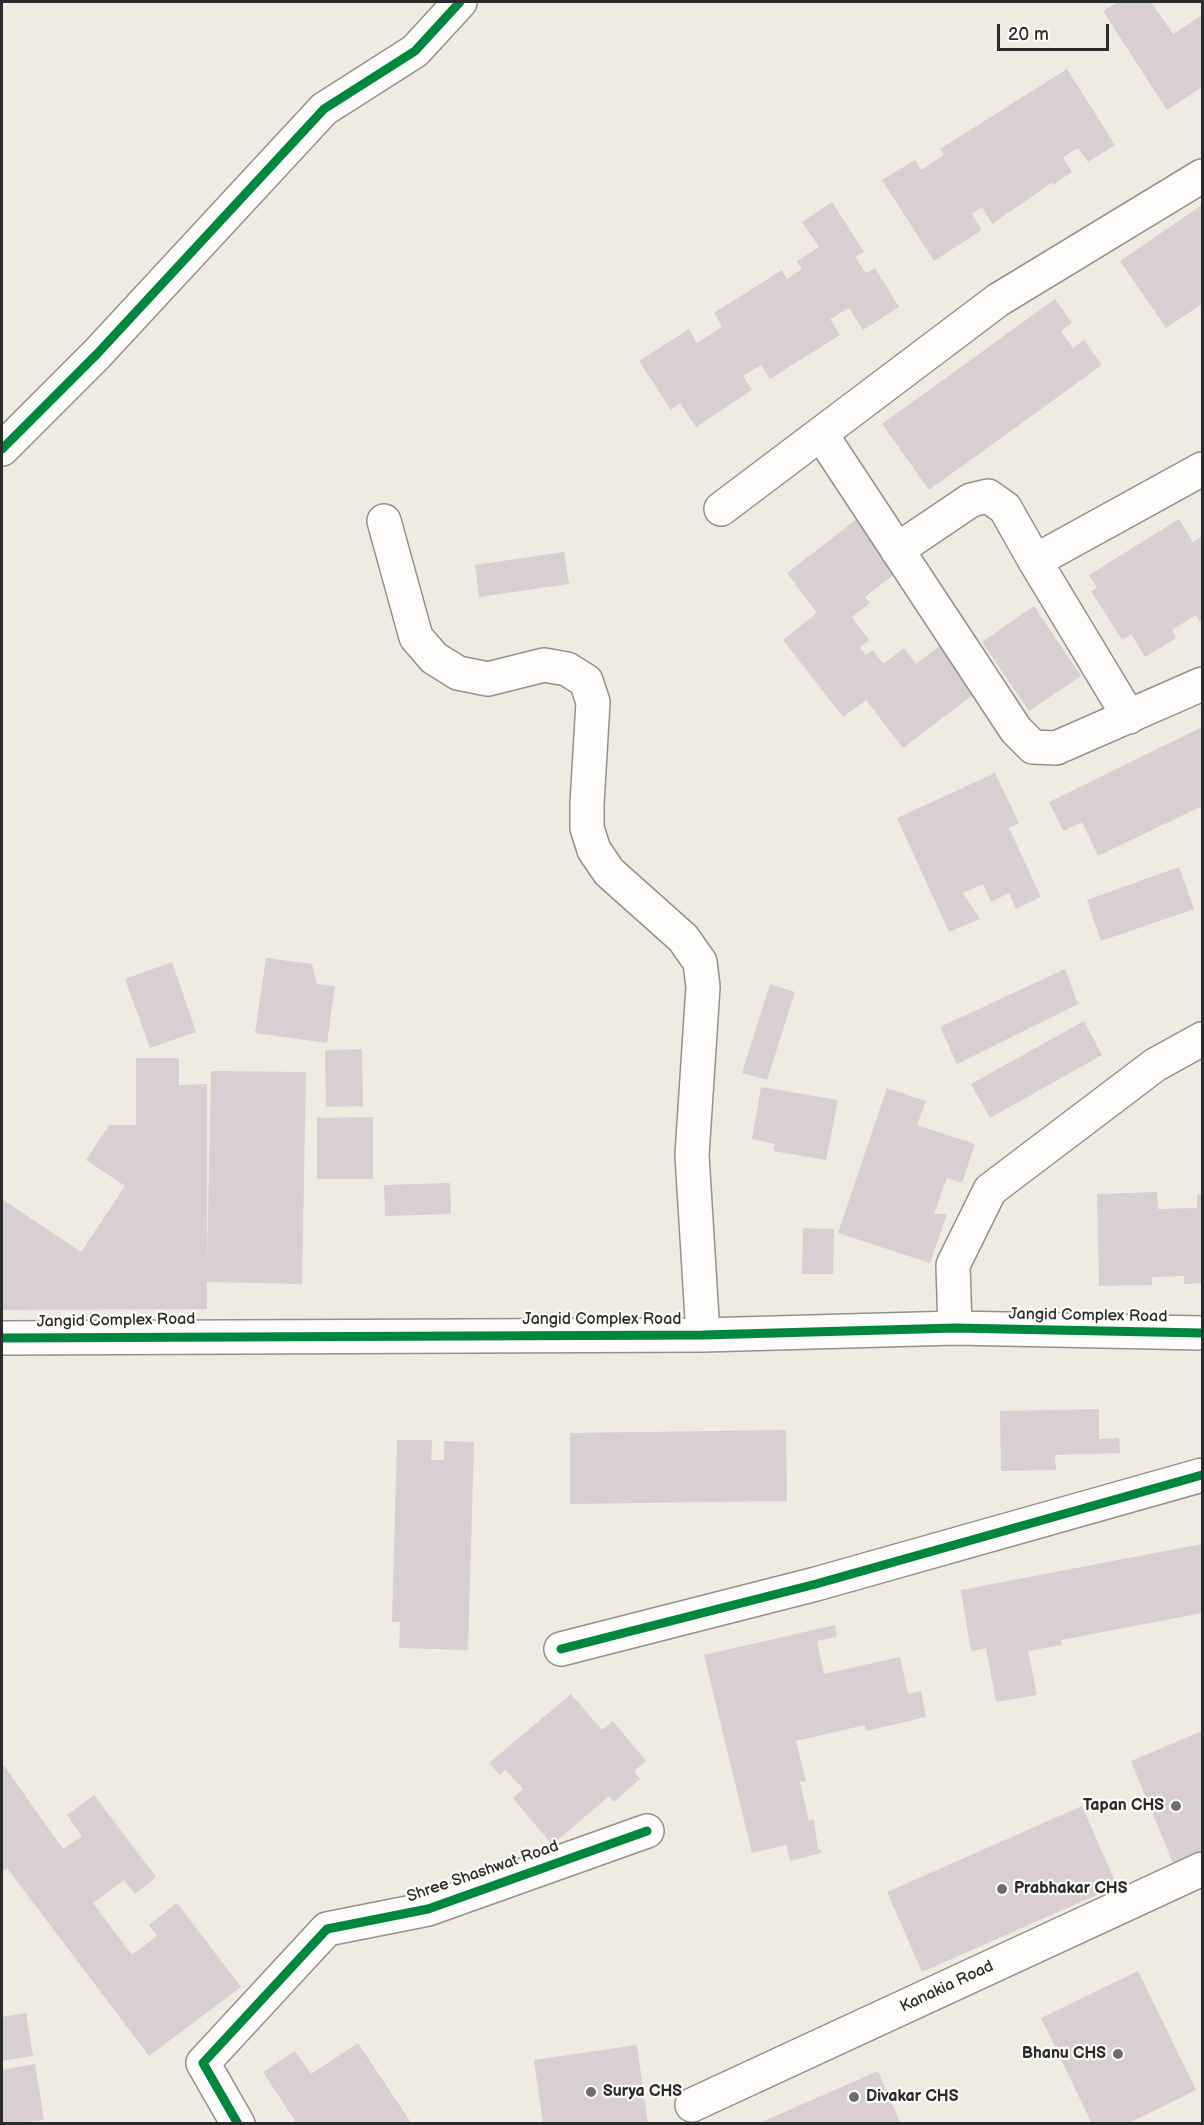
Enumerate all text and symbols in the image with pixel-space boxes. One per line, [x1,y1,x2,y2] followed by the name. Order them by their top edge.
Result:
[1000,12,1112,50] scale bar
[1008,24,1049,45] text: 20 m
[1008,1305,1168,1327] street label: Jangid Complex Road
[36,1310,196,1332] street label: Jangid Complex Road
[523,1310,681,1330] street label: Jangid Complex Road
[1083,1796,1164,1816] place label: Tapan CHS
[1169,1799,1183,1813] marker: Tapan CHS
[405,1837,561,1907] street label: Shree Shashwat Road
[1014,1879,1127,1899] place label: Prabhakar CHS
[995,1882,1009,1896] marker: Prabhakar CHS
[897,1957,997,2017] street label: Kanakia Road
[1022,2044,1106,2064] place label: Bhanu CHS
[1111,2047,1125,2061] marker: Bhanu CHS
[603,2082,682,2102] place label: Surya CHS
[584,2085,598,2099] marker: Surya CHS
[866,2087,958,2107] place label: Divakar CHS
[847,2090,861,2104] marker: Divakar CHS

